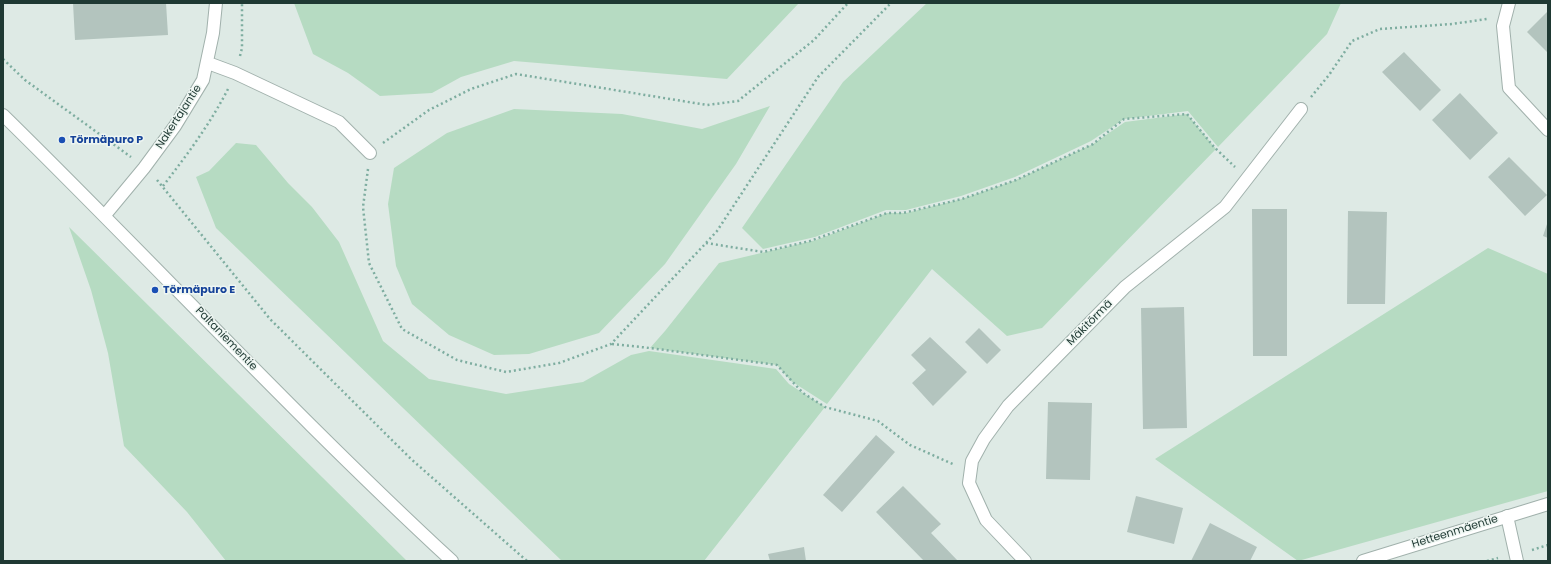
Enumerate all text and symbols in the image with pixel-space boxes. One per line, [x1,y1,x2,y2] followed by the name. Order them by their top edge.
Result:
[153,82,205,152] street label: Nakertajantie
[70,133,143,147] place label: Törmäpuro P
[57,135,67,145] marker: Törmäpuro P
[163,283,235,297] place label: Törmäpuro E
[150,285,160,295] marker: Törmäpuro E
[1064,297,1116,349] street label: Mäkitörmä
[192,304,260,374] street label: Paltaniementie
[1410,513,1500,551] street label: Hetteenmäentie

